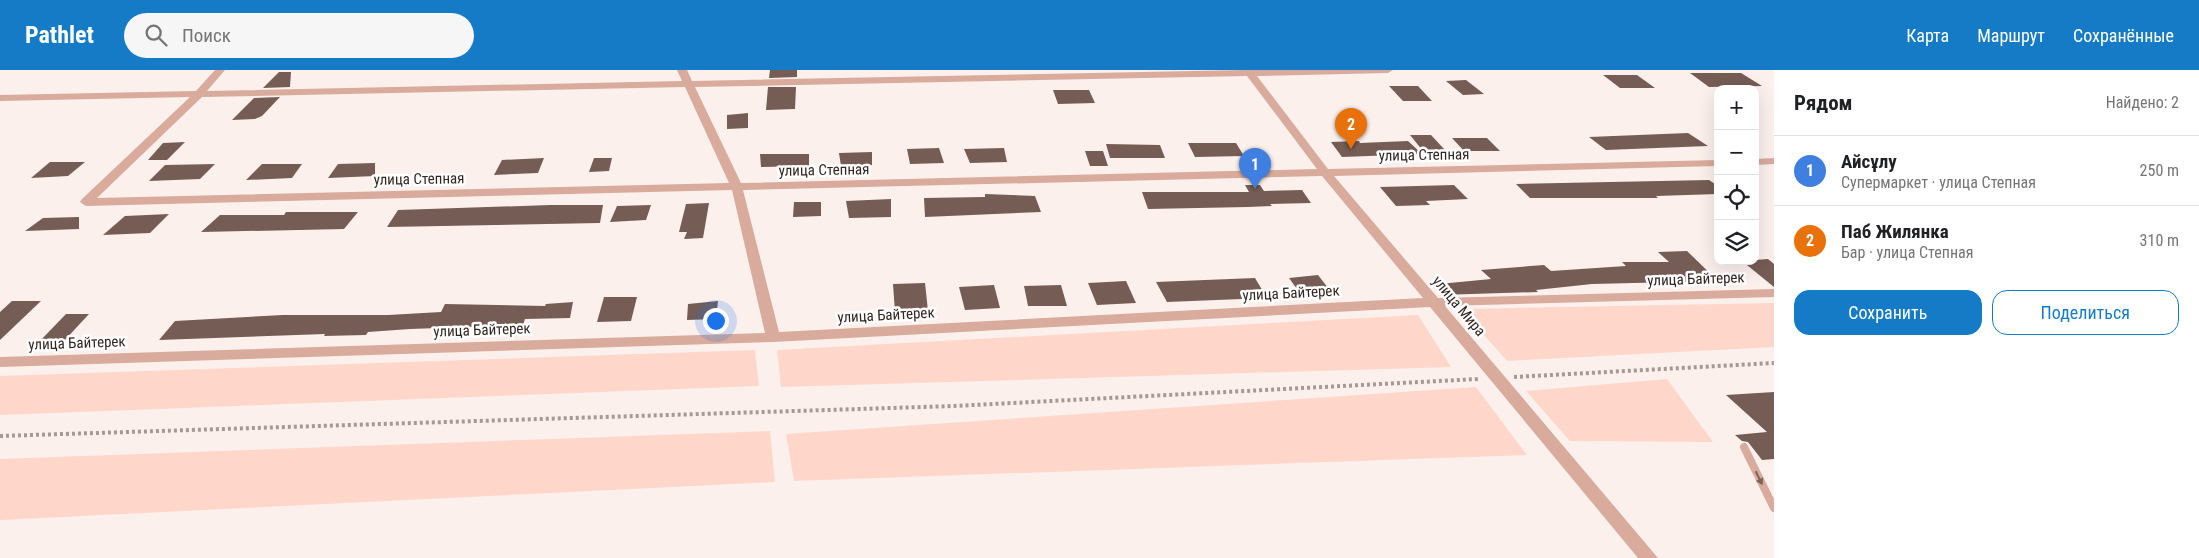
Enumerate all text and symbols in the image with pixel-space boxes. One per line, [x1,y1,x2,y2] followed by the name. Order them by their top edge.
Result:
[124,13,474,58] search box
[25,21,94,49] text: Pathlet
[142,21,170,49] icon: search
[182,24,231,47] text: Поиск
[1906,25,1949,46] text: Карта
[1977,25,2045,46] text: Маршрут
[2073,25,2174,46] text: Сохранённые
[1714,85,1759,265] map controls
[1714,85,1759,130] button: +
[1794,91,1853,115] text: Рядом
[2106,93,2179,112] text: Найдено: 2
[1335,108,1367,149] pin: 2
[1714,130,1759,175] button: −
[1378,145,1470,165] street label: улица Степная
[1239,148,1271,189] pin: 1
[1841,150,1897,173] text: Айсұлу
[778,160,870,180] street label: улица Степная
[1806,161,1814,180] text: 1
[2140,161,2179,180] text: 250 m
[373,169,465,189] street label: улица Степная
[1841,173,2036,192] text: Супермаркет · улица Степная
[1714,175,1759,220] button: locate
[1714,220,1759,265] button: layers
[1841,220,1949,243] text: Паб Жилянка
[1806,231,1814,250] text: 2
[2140,231,2179,250] text: 310 m
[1841,243,1973,262] text: Бар · улица Степная
[1647,268,1745,290] street label: улица Байтерек
[1429,272,1489,340] street label: улица Мира
[1242,281,1340,305] street label: улица Байтерек
[1794,290,1982,335] button: Сохранить
[1992,290,2179,335] button: Поделиться
[837,303,935,327] street label: улица Байтерек
[703,308,729,334] your location
[433,319,531,341] street label: улица Байтерек
[28,332,126,354] street label: улица Байтерек
[1755,471,1763,485] one-way arrow

